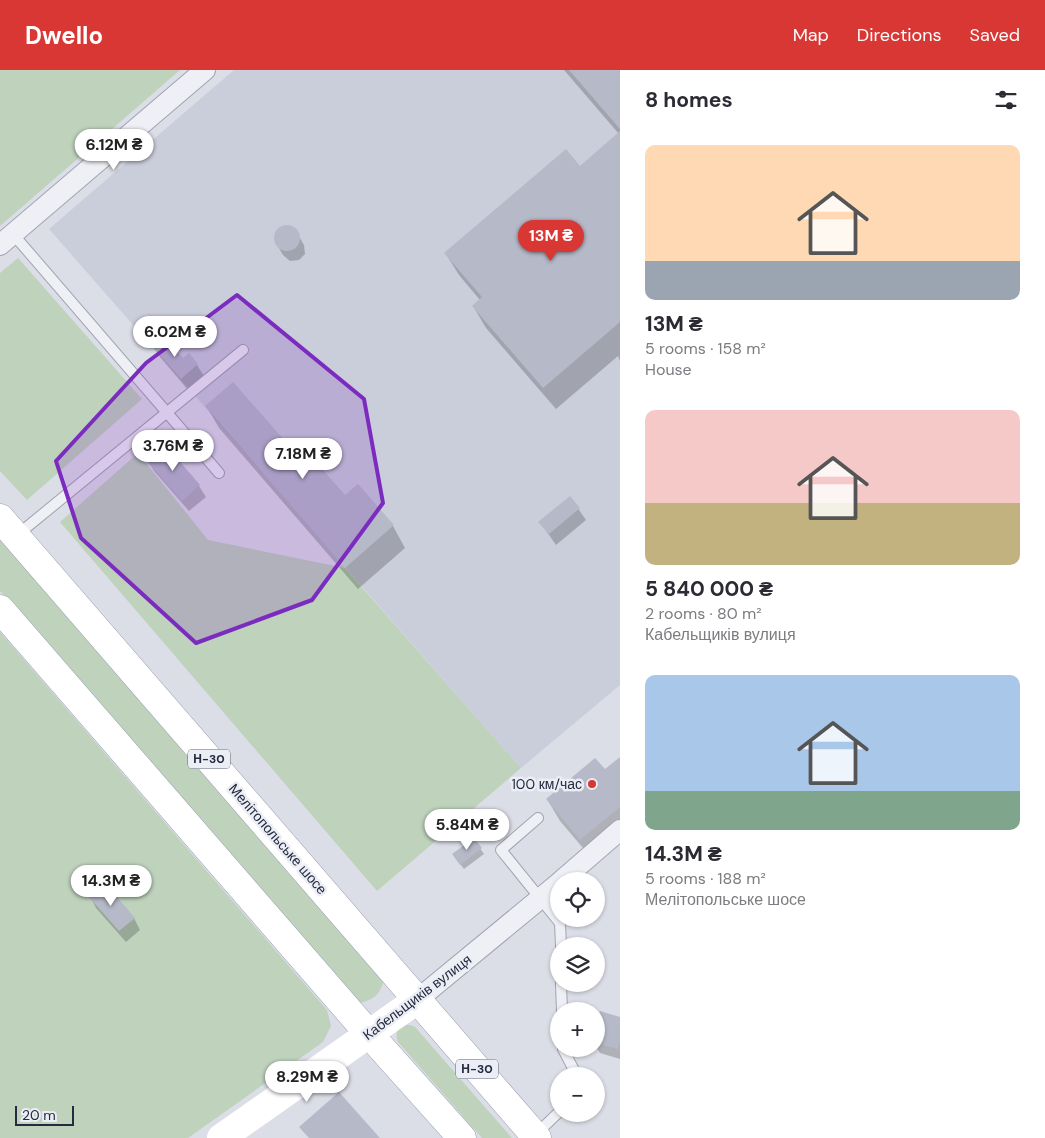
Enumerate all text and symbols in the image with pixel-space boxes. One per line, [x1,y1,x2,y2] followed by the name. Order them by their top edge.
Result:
[25,20,103,51] text: Dwello
[793,23,829,47] text: Map
[857,23,942,47] text: Directions
[970,23,1020,47] text: Saved
[645,86,733,114] text: 8 homes
[992,86,1020,114] icon: filters
[68,128,160,171] pin: 6.12M ₴
[86,134,142,155] text: 6.12M ₴
[788,178,878,268] icon: home
[516,220,586,262] pin: 13M ₴
[529,225,573,246] text: 13M ₴
[645,310,703,338] text: 13M ₴
[129,316,221,358] pin: 6.02M ₴
[144,321,206,342] text: 6.02M ₴
[645,338,766,359] text: 5 rooms · 158 m²
[645,359,692,380] text: House
[127,430,219,472] pin: 3.76M ₴
[143,435,203,456] text: 3.76M ₴
[257,438,349,480] pin: 7.18M ₴
[275,443,331,464] text: 7.18M ₴
[788,443,878,533] icon: home
[645,575,773,603] text: 5 840 000 ₴
[645,603,762,624] text: 2 rooms · 80 m²
[645,624,796,645] text: Кабельщиків вулиця
[788,708,878,798] icon: home
[188,750,230,769] road number: Н-30
[511,775,582,793] place label: 100 км/час
[586,778,598,790] marker: 100 км/час
[225,780,331,898] street label: Мелітопольське шосе
[421,808,513,851] pin: 5.84M ₴
[435,814,499,835] text: 5.84M ₴
[645,840,722,868] text: 14.3M ₴
[65,864,157,907] pin: 14.3M ₴
[645,868,766,889] text: 5 rooms · 188 m²
[82,870,140,891] text: 14.3M ₴
[550,872,605,1122] map controls
[550,872,605,927] button: locate
[645,889,806,910] text: Мелітопольське шосе
[550,937,605,992] button: layers
[359,950,475,1044] street label: Кабельщиків вулиця
[550,1002,605,1057] button: +
[261,1060,353,1103] pin: 8.29M ₴
[456,1060,498,1079] road number: Н-30
[276,1066,338,1087] text: 8.29M ₴
[550,1067,605,1122] button: −
[15,1103,74,1126] scale bar
[22,1106,56,1124] text: 20 m

